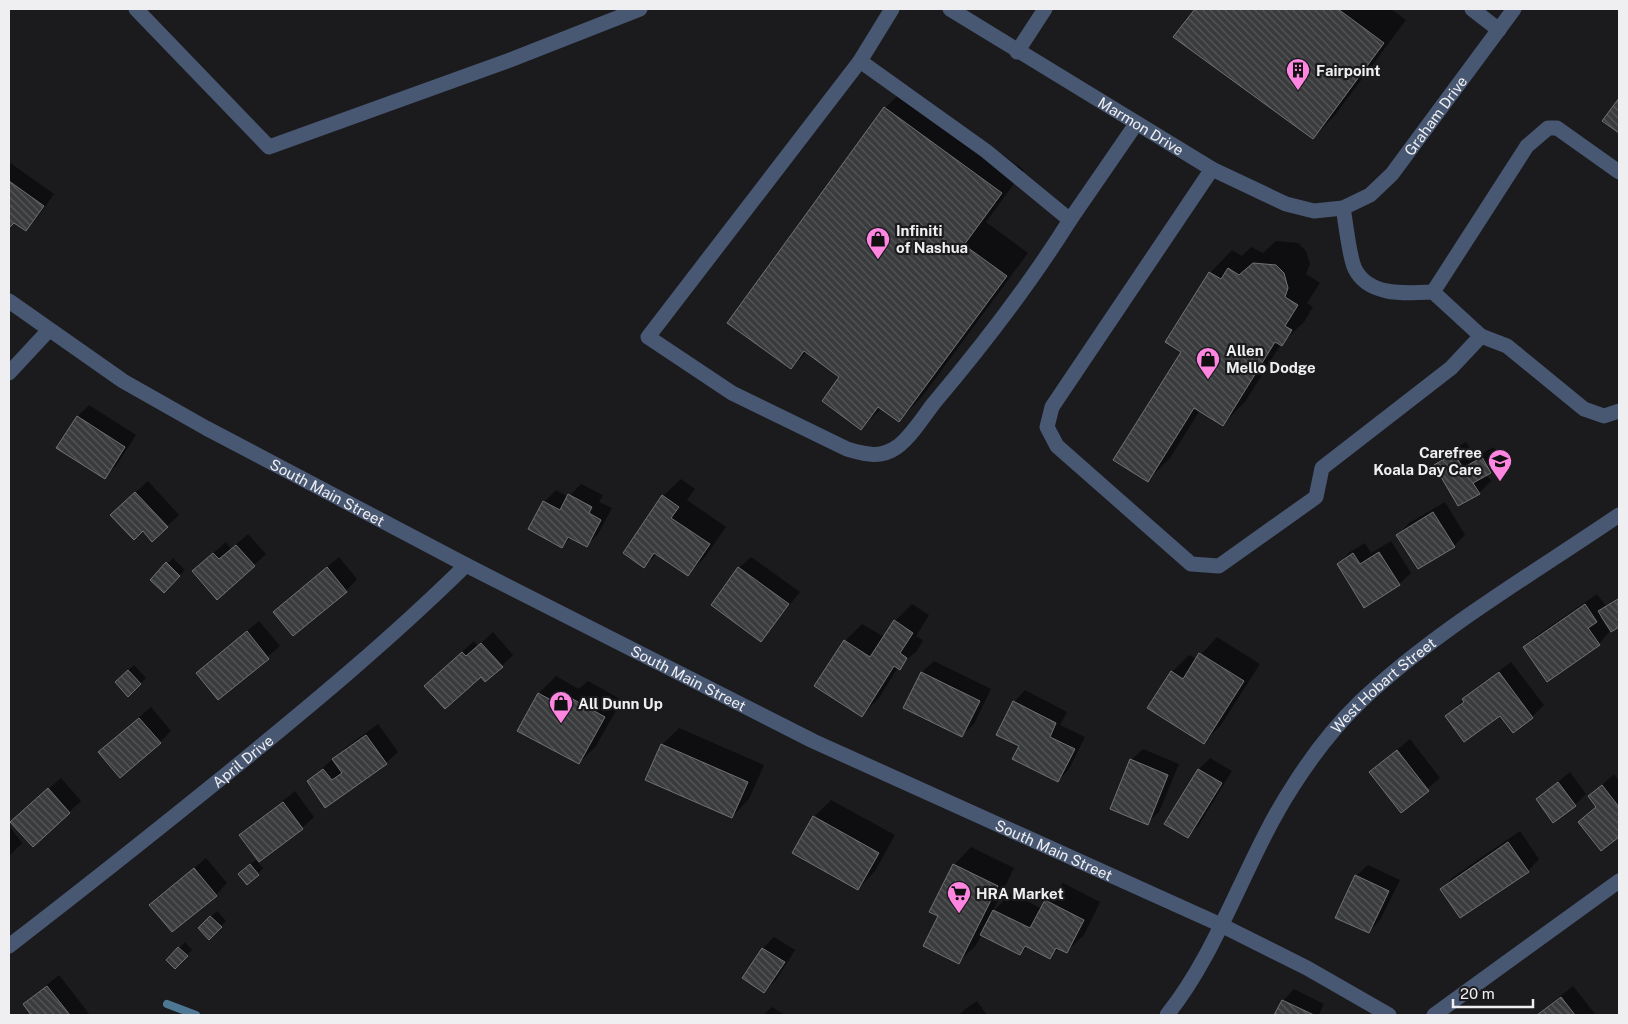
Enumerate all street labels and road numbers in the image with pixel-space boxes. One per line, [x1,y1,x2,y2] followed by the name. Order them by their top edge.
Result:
[1400,73,1470,158] street label: Graham Drive
[1095,93,1187,158] street label: Marmon Drive
[267,455,388,529] street label: South Main Street
[1327,634,1439,736] street label: West Hobart Street
[628,642,749,714] street label: South Main Street
[209,731,276,791] street label: April Drive
[993,816,1115,884] street label: South Main Street

